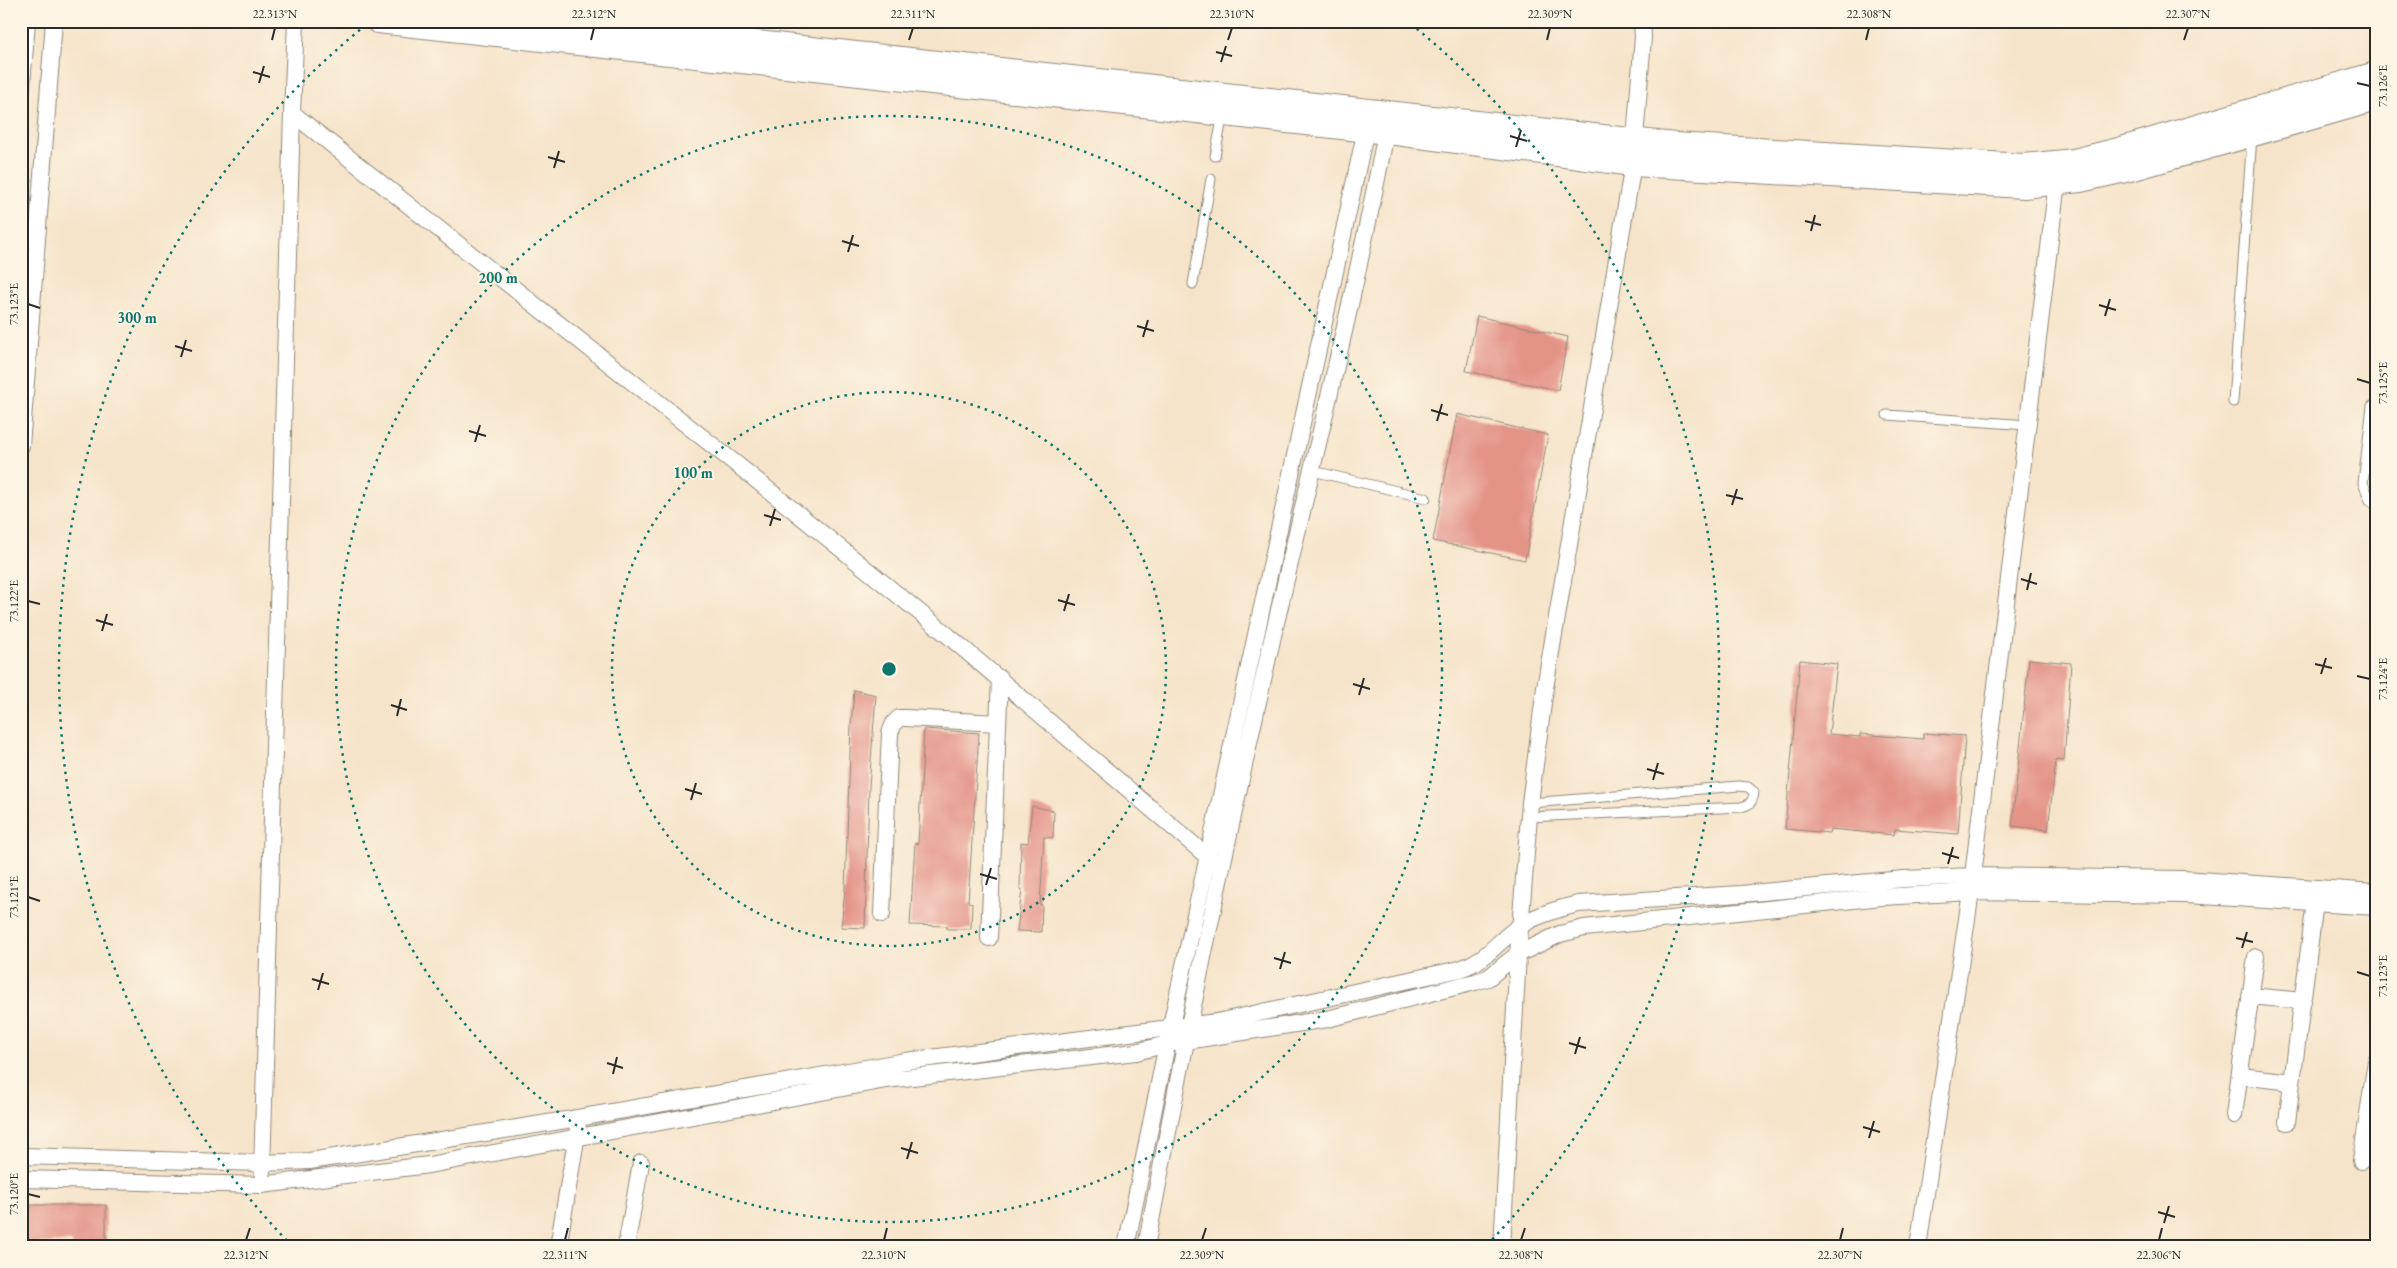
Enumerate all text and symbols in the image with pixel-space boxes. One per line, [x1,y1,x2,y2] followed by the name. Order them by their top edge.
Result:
[253,6,298,22] text: 22.313°N
[572,6,617,22] text: 22.312°N
[891,6,936,22] text: 22.311°N
[1210,6,1255,22] text: 22.310°N
[1528,6,1573,22] text: 22.309°N
[1847,6,1892,22] text: 22.308°N
[2166,6,2211,22] text: 22.307°N
[2375,65,2391,107] text: 73.126°E
[478,268,518,287] text: 200 m
[6,283,22,325] text: 73.123°E
[117,308,157,327] text: 300 m
[2375,362,2391,404] text: 73.125°E
[673,463,713,482] text: 100 m
[6,580,22,622] text: 73.122°E
[2375,658,2391,700] text: 73.124°E
[880,660,898,678] centre of rings
[6,876,22,918] text: 73.121°E
[2375,955,2391,997] text: 73.123°E
[6,1173,22,1215] text: 73.120°E
[224,1247,269,1263] text: 22.312°N
[543,1247,588,1263] text: 22.311°N
[862,1247,907,1263] text: 22.310°N
[1180,1247,1225,1263] text: 22.309°N
[1499,1247,1544,1263] text: 22.308°N
[1818,1247,1863,1263] text: 22.307°N
[2137,1247,2182,1263] text: 22.306°N

